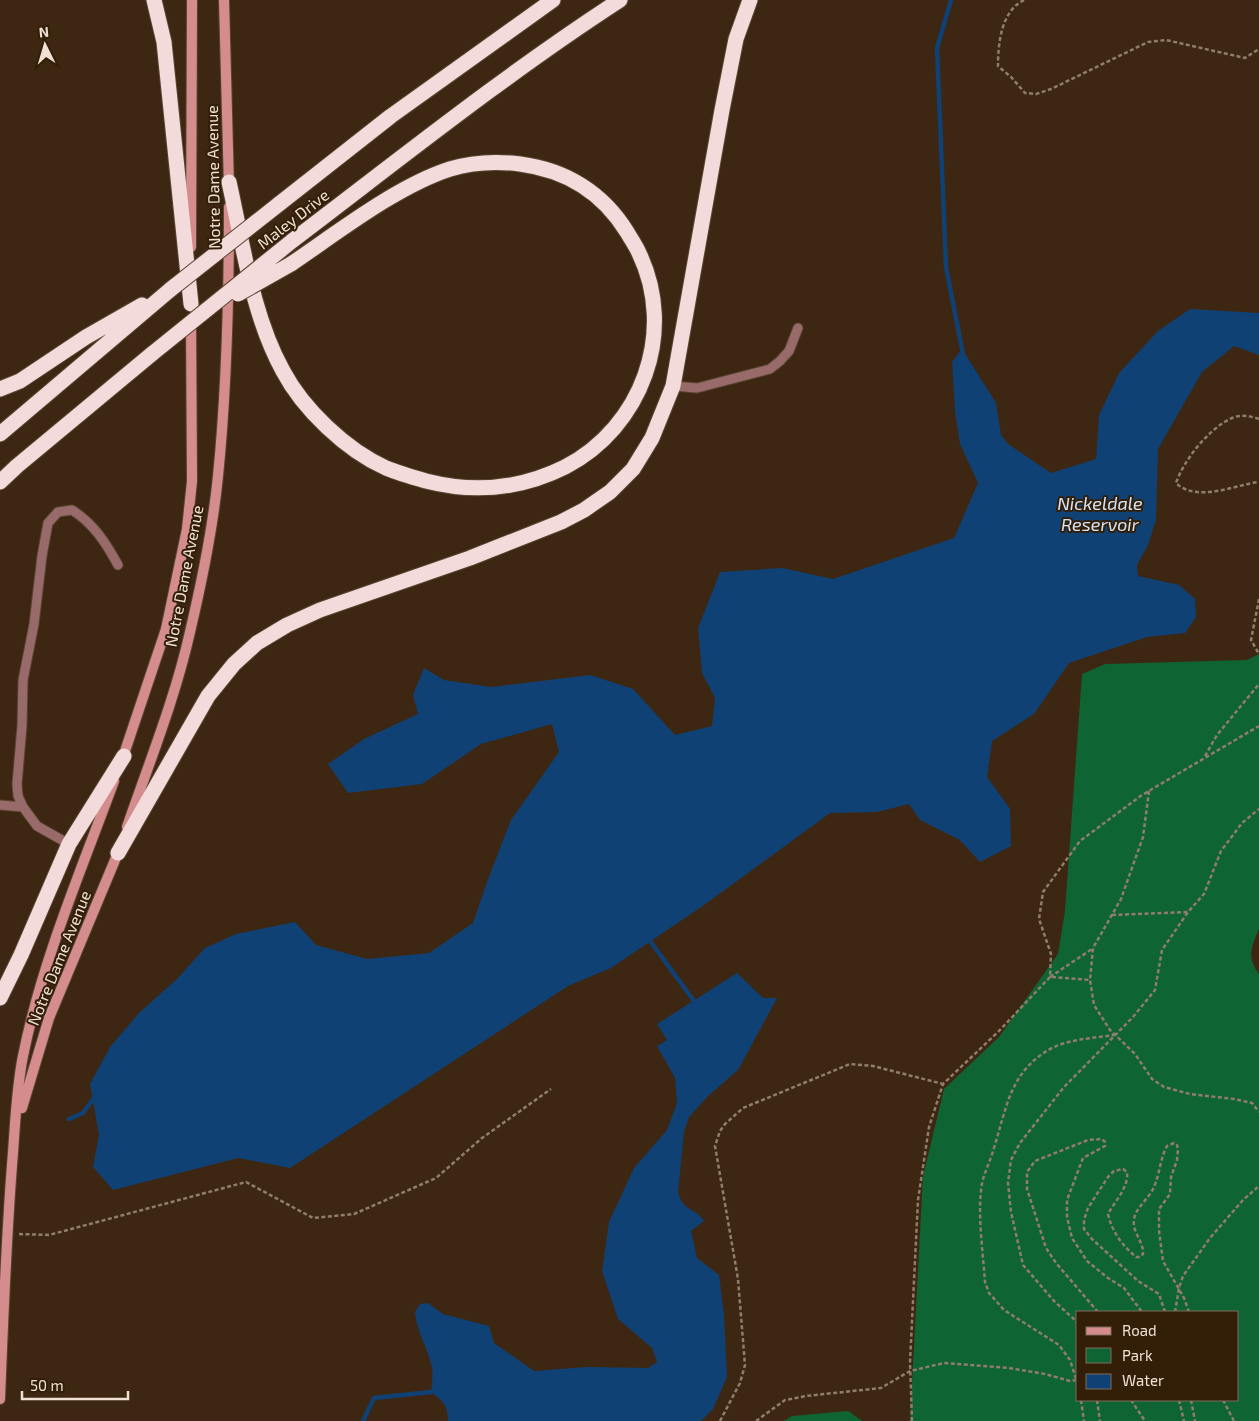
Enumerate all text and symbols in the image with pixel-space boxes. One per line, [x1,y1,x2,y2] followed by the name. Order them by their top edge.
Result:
[20,20,70,70] north arrow
[38,23,50,40] text: N
[202,105,223,249] street label: Notre Dame Avenue
[253,185,332,252] street label: Maley Drive
[1057,492,1143,535] water label: Nickeldale Reservoir
[160,504,207,648] street label: Notre Dame Avenue
[23,888,94,1028] street label: Notre Dame Avenue
[1076,1311,1239,1401] legend
[1122,1321,1157,1339] text: Road
[1122,1346,1153,1364] text: Park
[22,1368,129,1400] scale bar
[1122,1371,1164,1389] text: Water
[30,1376,64,1394] text: 50 m

